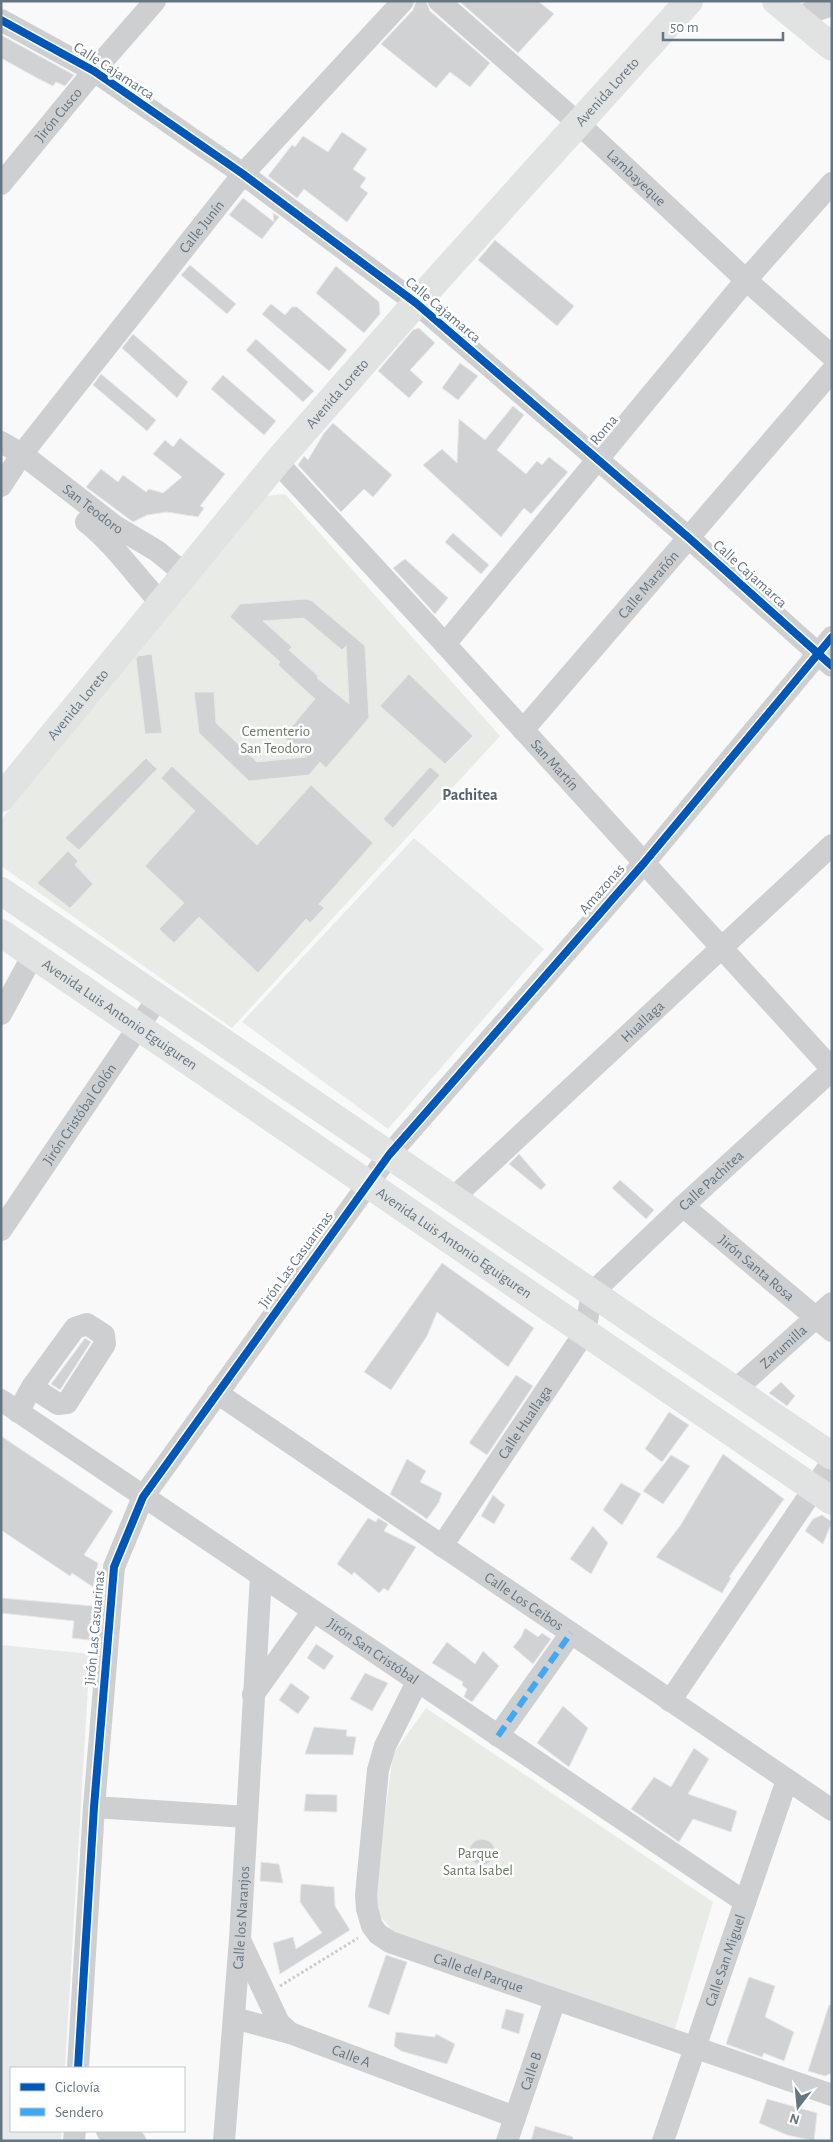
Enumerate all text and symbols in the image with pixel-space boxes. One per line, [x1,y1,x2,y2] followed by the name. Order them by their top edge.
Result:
[663,10,783,42] scale bar
[670,20,699,35] text: 50 m
[71,39,157,103] street label: Calle Cajamarca
[572,54,642,129] street label: Avenida Loreto
[32,85,85,144] street label: Jirón Cusco
[604,147,669,209] street label: Lambayeque
[176,197,227,256] street label: Calle Junín
[402,274,484,346] street label: Calle Cajamarca
[303,356,371,431] street label: Avenida Loreto
[587,412,621,448] street label: Roma
[60,481,126,537] street label: San Teodoro
[710,537,790,611] street label: Calle Cajamarca
[615,548,681,621] street label: Calle Marañón
[44,666,111,743] street label: Avenida Loreto
[240,724,312,756] park label: Cementerio San Teodoro
[528,736,582,793] street label: San Martín
[442,787,498,803] district label: Pachitea
[576,861,628,917] street label: Amazonas
[39,956,200,1073] street label: Avenida Luis Antonio Eguiguren
[618,998,667,1045] street label: Huallaga
[40,1061,119,1167] street label: Jirón Cristóbal Colón
[676,1147,746,1213] street label: Calle Pachitea
[374,1185,535,1301] street label: Avenida Luis Antonio Eguiguren
[256,1209,336,1311] street label: Jirón Las Casuarinas
[716,1232,797,1304] street label: Jirón Santa Rosa
[757,1322,810,1371] street label: Zarumilla
[495,1383,555,1462] street label: Calle Huallaga
[482,1569,566,1633] street label: Calle Los Ceibos
[83,1570,107,1686] street label: Jirón Las Casuarinas
[325,1615,421,1687] street label: Jirón San Cristóbal
[443,1846,513,1878] park label: Parque Santa Isabel
[230,1866,252,1970] street label: Calle los Naranjos
[702,1912,748,2008] street label: Calle San Miguel
[432,1950,525,1995] street label: Calle del Parque
[330,2042,373,2070] street label: Calle A
[517,2050,544,2092] street label: Calle B
[10,2067,185,2132] legend
[55,2080,100,2095] text: Ciclovía
[773,2082,823,2132] north arrow
[55,2105,103,2120] text: Sendero
[788,2110,801,2127] text: N

